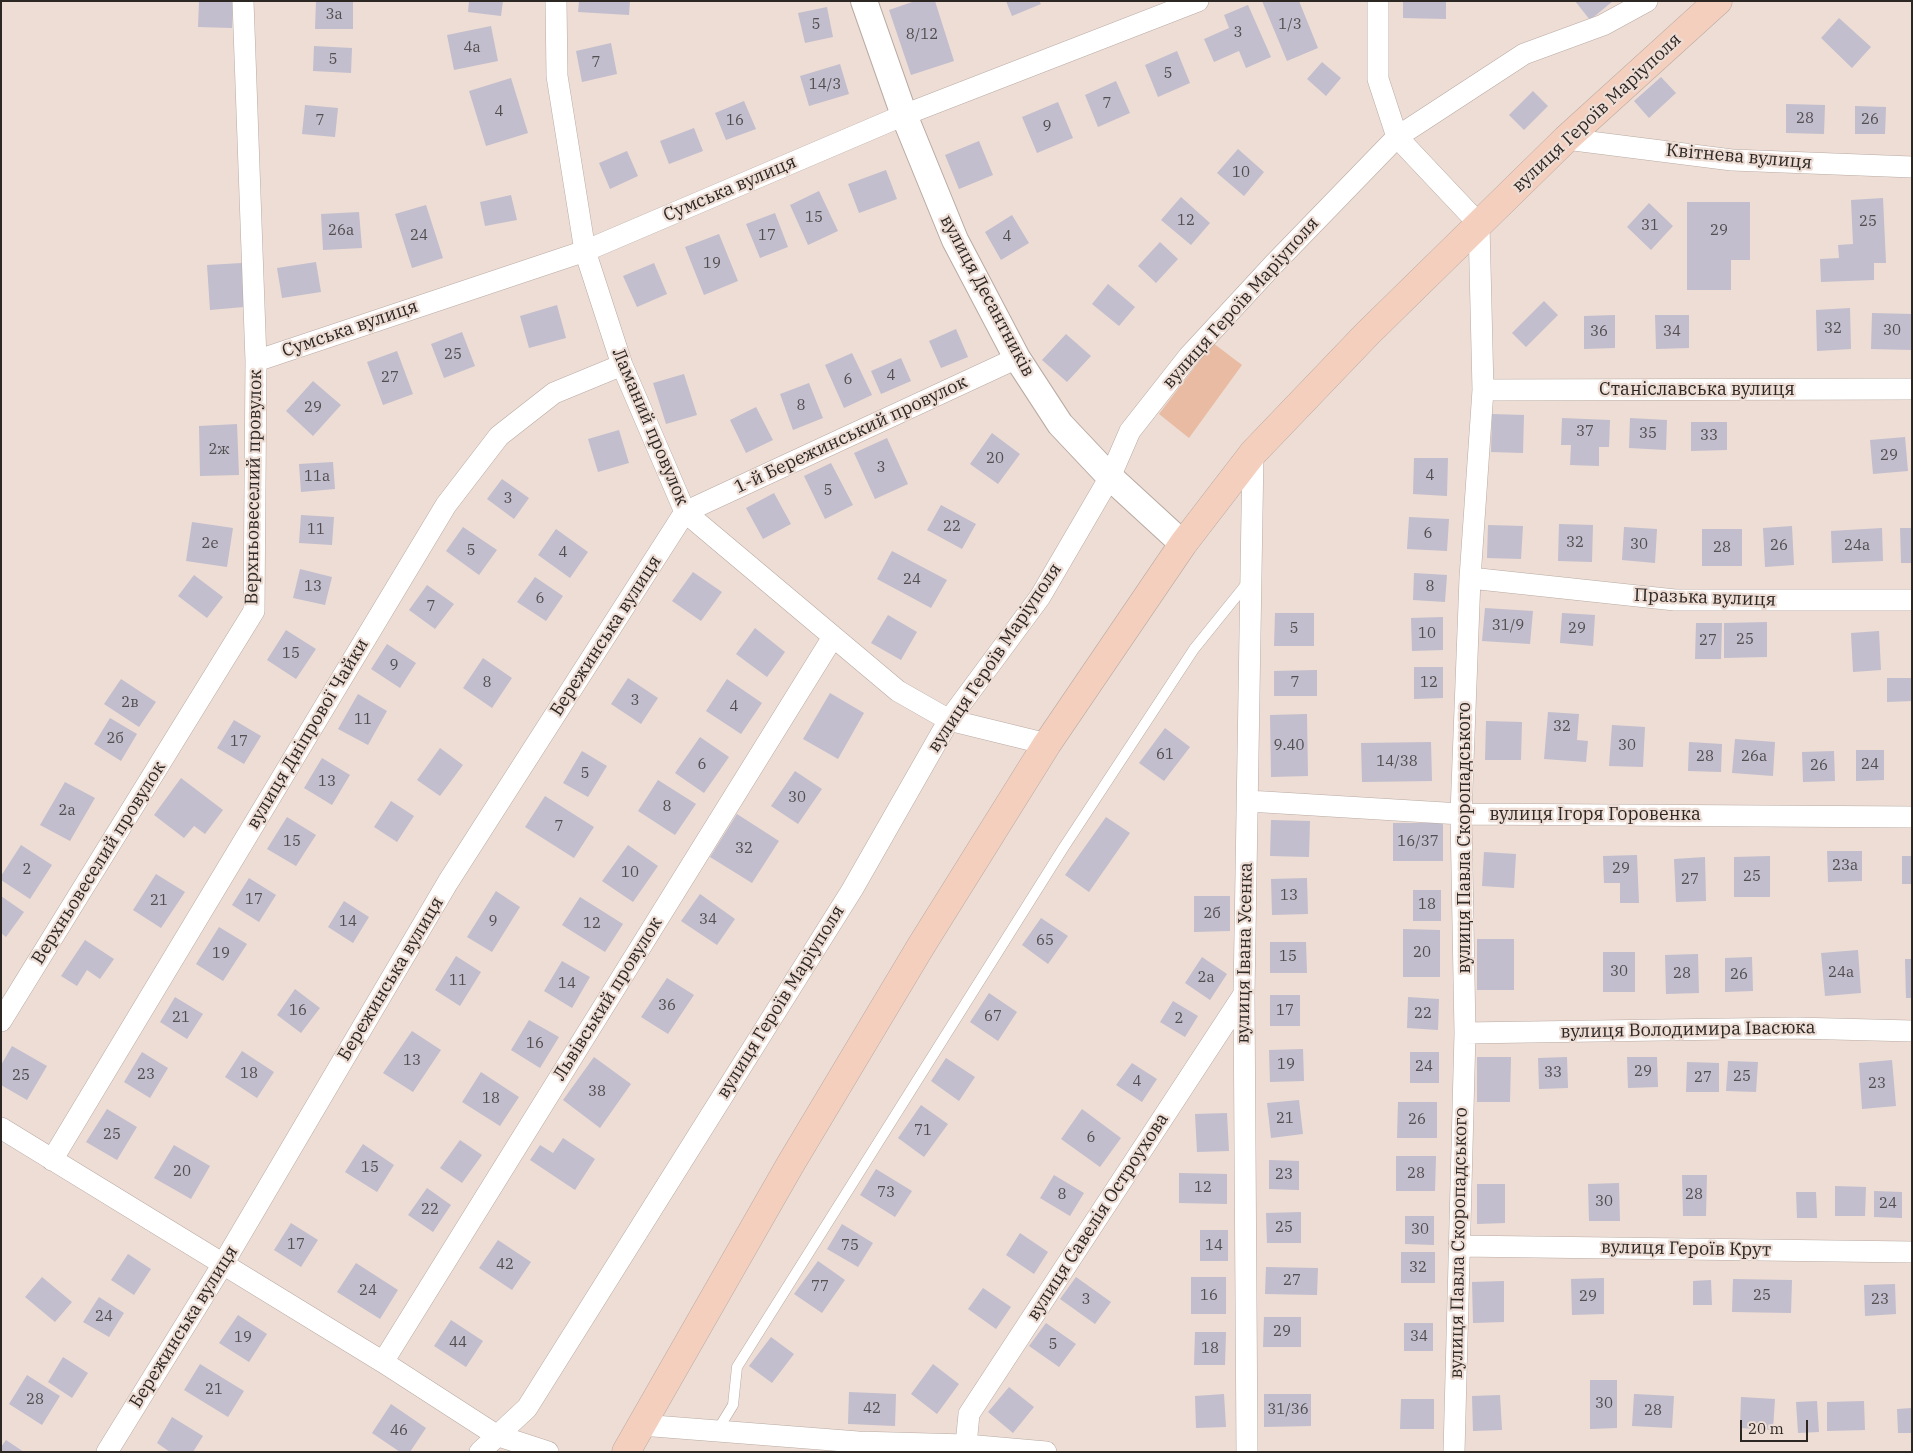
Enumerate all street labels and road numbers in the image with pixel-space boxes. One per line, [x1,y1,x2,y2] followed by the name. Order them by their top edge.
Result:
[1508,29,1686,197] street label: вулиця Героїв Маріуполя
[1665,140,1813,174] street label: Квітнева вулиця
[660,151,800,227] street label: Сумська вулиця
[935,211,1039,381] street label: вулиця Десантників
[1158,213,1324,393] street label: вулиця Героїв Маріуполя
[279,296,421,362] street label: Сумська вулиця
[607,345,693,509] street label: Ламаний провулок
[241,369,267,605] street label: Верхньовеселий провулок
[731,371,971,499] street label: 1-й Бережинський провулок
[1599,379,1795,401] street label: Станіславська вулиця
[546,552,666,720] street label: Бережинська вулиця
[924,559,1066,757] street label: вулиця Героїв Маріуполя
[1633,585,1777,611] street label: Празька вулиця
[242,635,374,833] street label: вулиця Дніпрової Чайки
[1454,702,1476,974] street label: вулиця Павла Скоропадського
[28,758,170,968] street label: Верхньовеселий провулок
[1489,804,1701,826] street label: вулиця Ігоря Горовенка
[1233,862,1257,1044] street label: вулиця Івана Усенка
[334,893,448,1065] street label: Бережинська вулиця
[713,902,849,1102] street label: вулиця Героїв Маріуполя
[549,913,667,1085] street label: Львівський провулок
[1560,1017,1816,1043] street label: вулиця Володимира Івасюка
[1446,1107,1472,1379] street label: вулиця Павла Скоропадського
[1023,1109,1173,1325] street label: вулиця Савелія Остроухова
[1601,1237,1771,1261] street label: вулиця Героїв Крут
[125,1242,243,1412] street label: Бережинська вулиця

